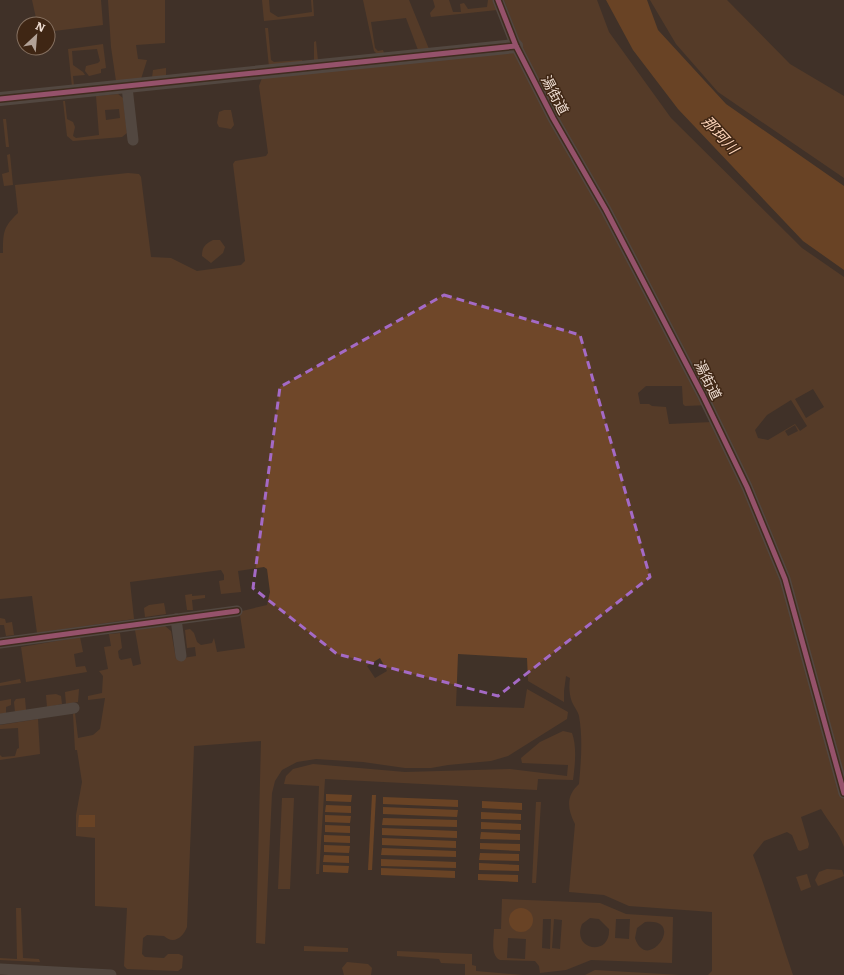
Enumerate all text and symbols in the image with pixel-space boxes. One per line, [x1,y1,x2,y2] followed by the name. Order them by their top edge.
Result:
[16,16,56,56] north arrow
[33,17,48,35] text: N
[537,71,575,118] street label: 湯街道
[697,110,746,160] water label: 那珂川
[690,356,727,403] street label: 湯街道

